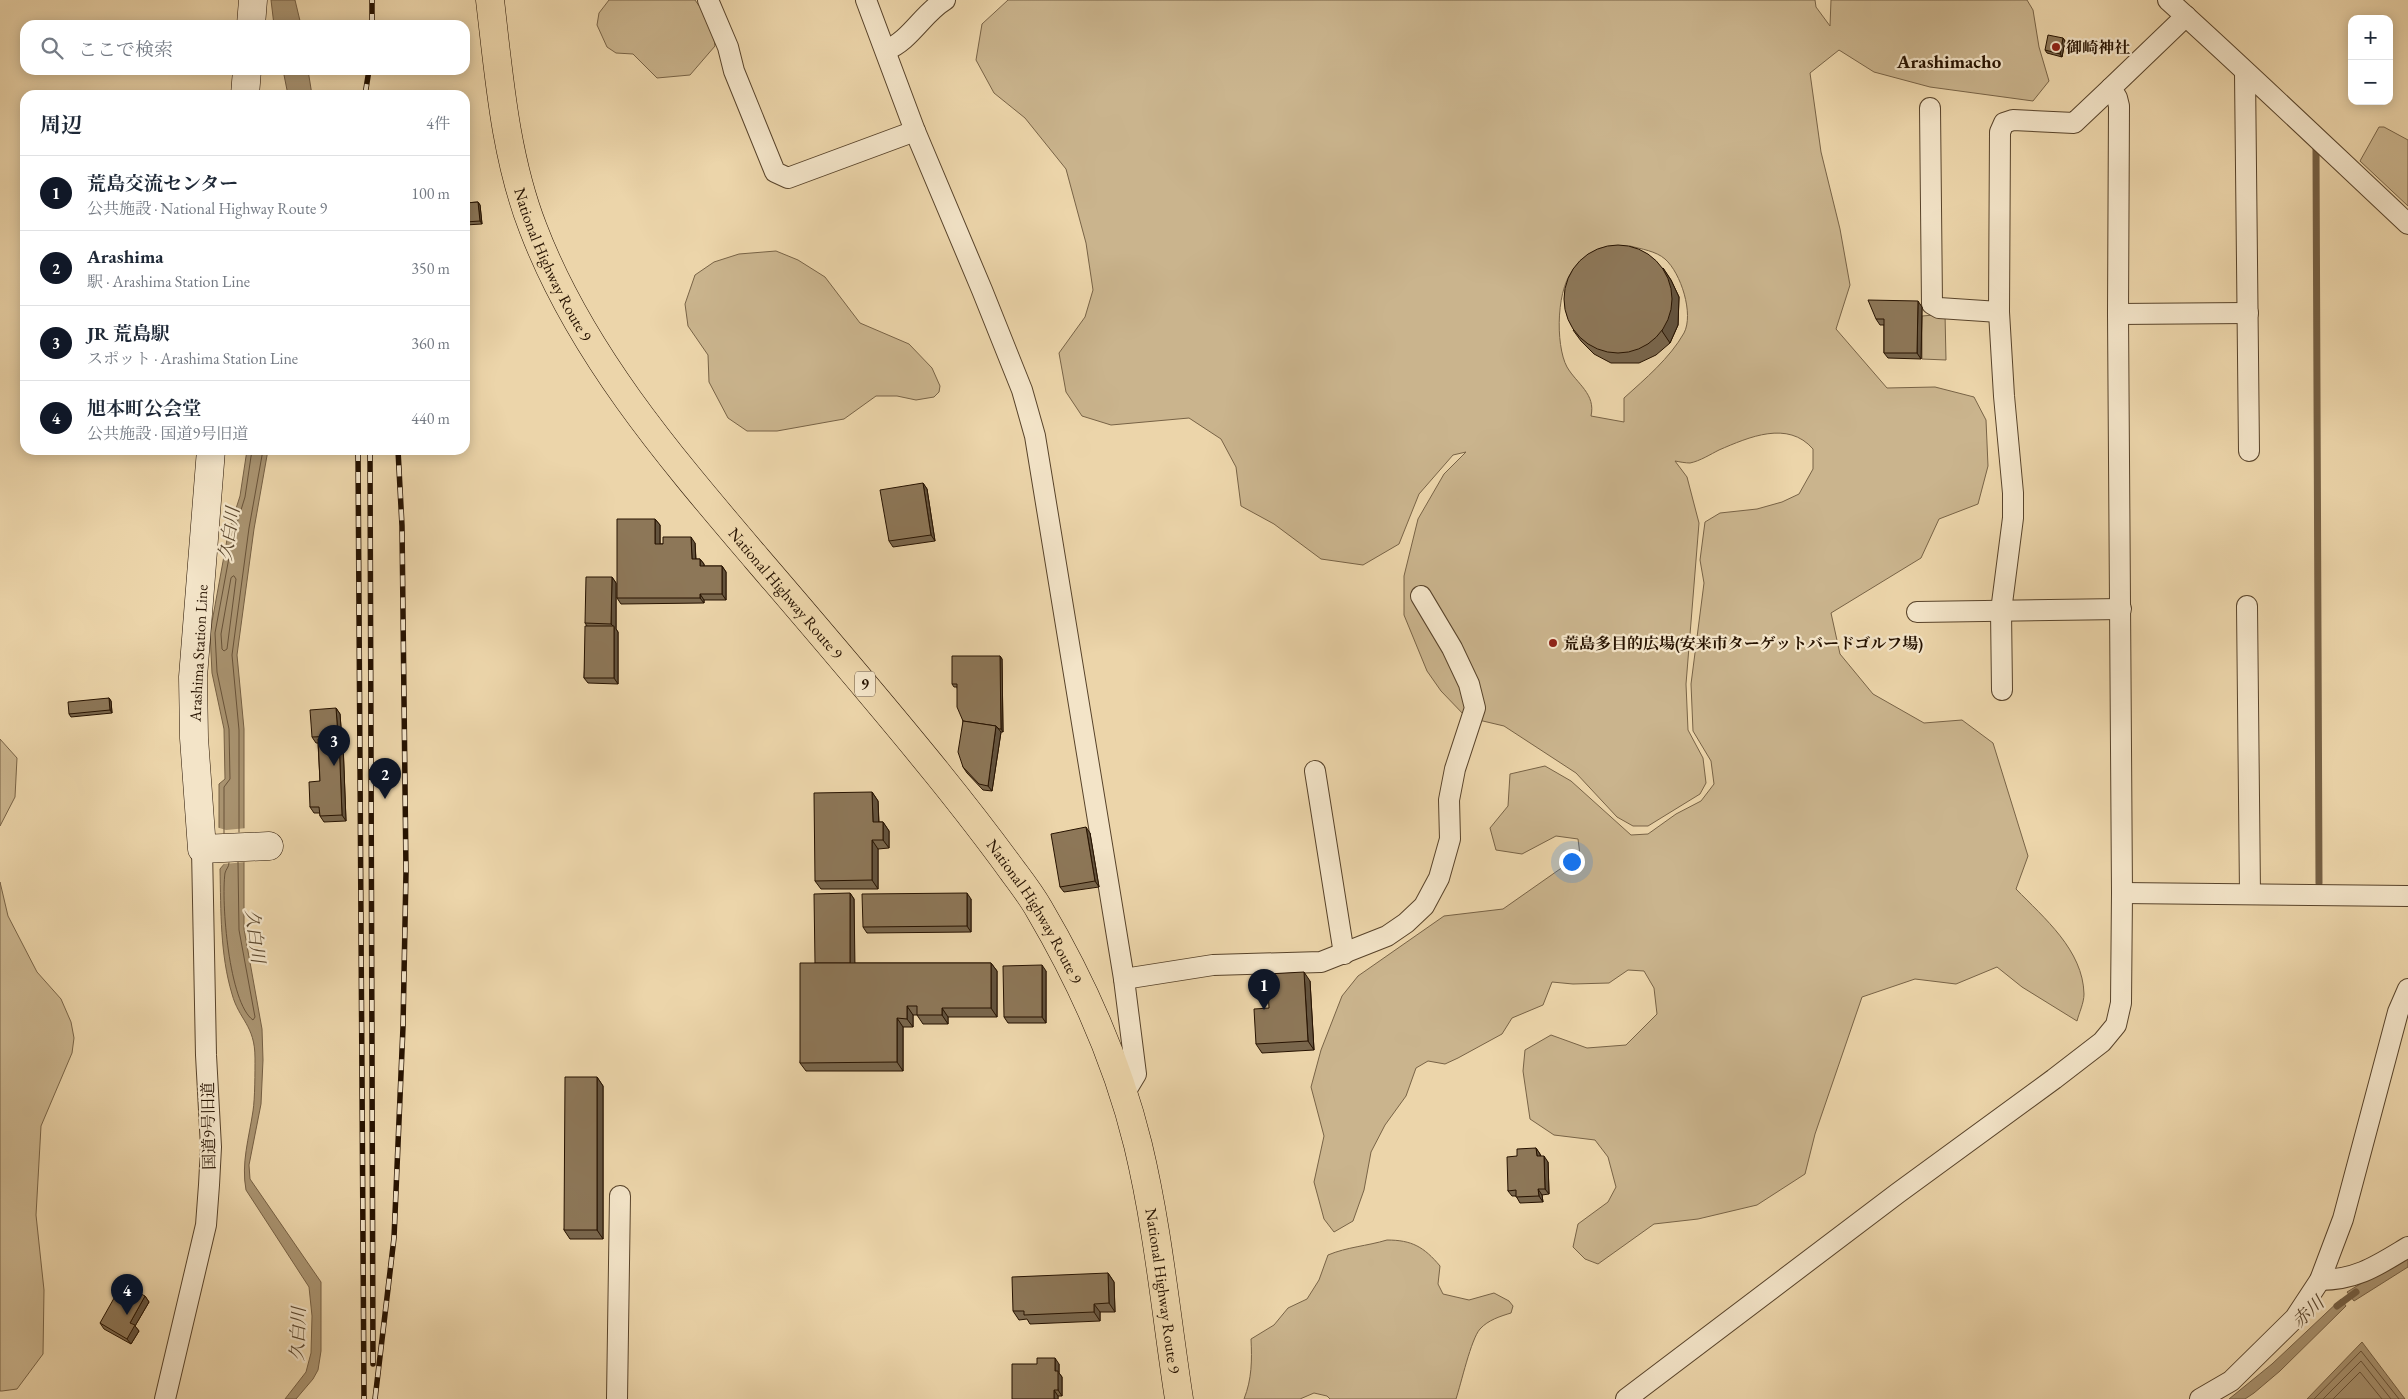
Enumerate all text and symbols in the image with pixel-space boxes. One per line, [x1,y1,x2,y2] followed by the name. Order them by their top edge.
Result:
[2348,15,2393,105] map controls
[2348,15,2393,60] button: +
[20,20,470,75] search box
[38,34,66,62] icon: search
[78,37,173,62] text: ここで検索
[2066,37,2130,58] place label: 御崎神社
[2050,41,2062,53] marker: 御崎神社
[1896,49,2002,74] district label: Arashimacho
[2348,60,2393,105] button: −
[40,111,82,138] text: 周辺
[426,113,450,134] text: 4件
[87,171,238,196] text: 荒島交流センター
[52,183,60,204] text: 1
[411,183,450,204] text: 100 m
[509,185,597,345] street label: National Highway Route 9
[87,198,327,219] text: 公共施設 · National Highway Route 9
[87,244,164,269] text: Arashima
[52,258,60,279] text: 2
[411,258,450,279] text: 350 m
[87,271,250,292] text: 駅 · Arashima Station Line
[87,321,170,346] text: JR 荒島駅
[52,333,60,354] text: 3
[411,333,450,354] text: 360 m
[87,348,298,369] text: スポット · Arashima Station Line
[87,396,201,421] text: 旭本町公会堂
[52,408,60,429] text: 4
[411,408,450,429] text: 440 m
[87,423,248,444] text: 公共施設 · 国道9号旧道
[213,503,244,562] water label: 久白川
[724,523,848,664] street label: National Highway Route 9
[184,584,213,723] street label: Arashima Station Line
[1563,633,1923,654] place label: 荒島多目的広場(安来市ターゲットバードゴルフ場)
[1547,637,1559,649] marker: 荒島多目的広場(安来市ターゲットバードゴルフ場)
[855,672,875,696] road number: 9
[318,725,350,766] pin: 3
[369,758,401,799] pin: 2
[982,835,1087,987] street label: National Highway Route 9
[1559,849,1585,875] your location
[241,908,270,966] water label: 久白川
[1248,969,1280,1010] pin: 1
[197,1082,220,1170] street label: 国道9号旧道
[1140,1207,1185,1375] street label: National Highway Route 9
[111,1274,143,1315] pin: 4
[2287,1290,2330,1332] water label: 赤川
[285,1305,310,1361] water label: 久白川

